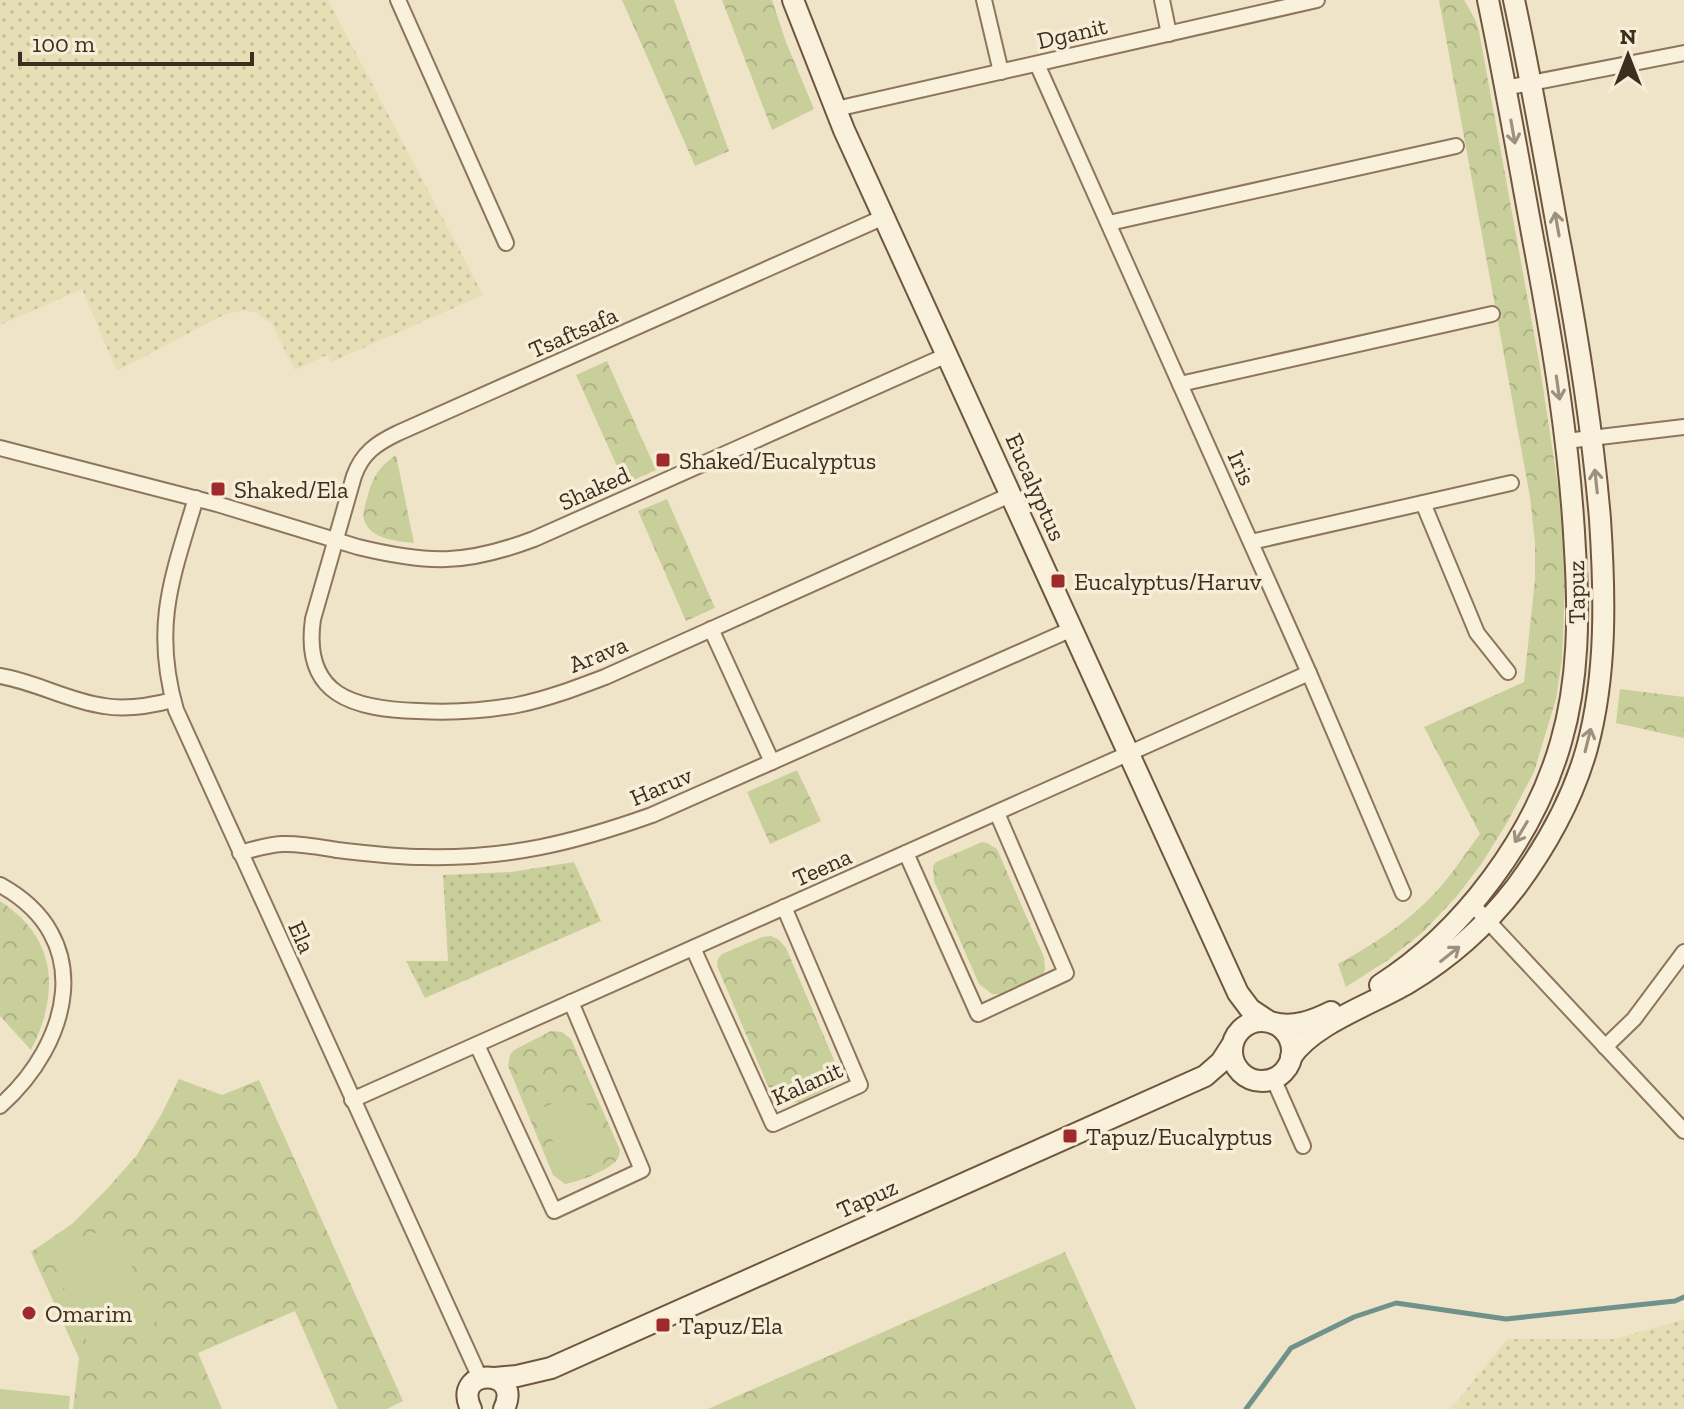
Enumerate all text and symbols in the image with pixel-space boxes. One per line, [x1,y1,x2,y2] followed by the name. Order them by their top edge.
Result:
[1034,11,1110,55] street label: Dganit
[20,16,252,66] scale bar
[1588,16,1668,96] north arrow
[1620,23,1637,50] text: N
[32,29,95,58] text: 100 m
[1507,118,1522,144] one-way arrow
[1548,212,1563,238] one-way arrow
[524,299,622,364] street label: Tsaftsafa
[1552,374,1567,400] one-way arrow
[999,429,1073,545] street label: Eucalyptus
[679,446,876,475] place label: Shaked/Eucalyptus
[1222,446,1262,490] street label: Iris
[654,451,672,469] marker: Shaked/Eucalyptus
[554,460,634,516] street label: Shaked
[1589,468,1604,495] one-way arrow
[234,475,349,504] place label: Shaked/Ela
[209,480,227,498] marker: Shaked/Ela
[1561,560,1591,624] street label: Tapuz
[1074,567,1262,596] place label: Eucalyptus/Haruv
[1049,572,1067,590] marker: Eucalyptus/Haruv
[565,629,632,679] street label: Arava
[1582,727,1597,753] one-way arrow
[625,760,697,812] street label: Haruv
[1513,820,1529,843] one-way arrow
[788,841,856,893] street label: Teena
[282,916,322,958] street label: Ela
[1439,946,1460,963] one-way arrow
[767,1055,847,1111] street label: Kalanit
[1086,1122,1272,1151] place label: Tapuz/Eucalyptus
[1061,1127,1079,1145] marker: Tapuz/Eucalyptus
[832,1172,902,1224] street label: Tapuz
[45,1299,133,1328] place label: Omarim
[20,1304,38,1322] marker: Omarim
[679,1311,783,1340] place label: Tapuz/Ela
[654,1316,672,1334] marker: Tapuz/Ela

